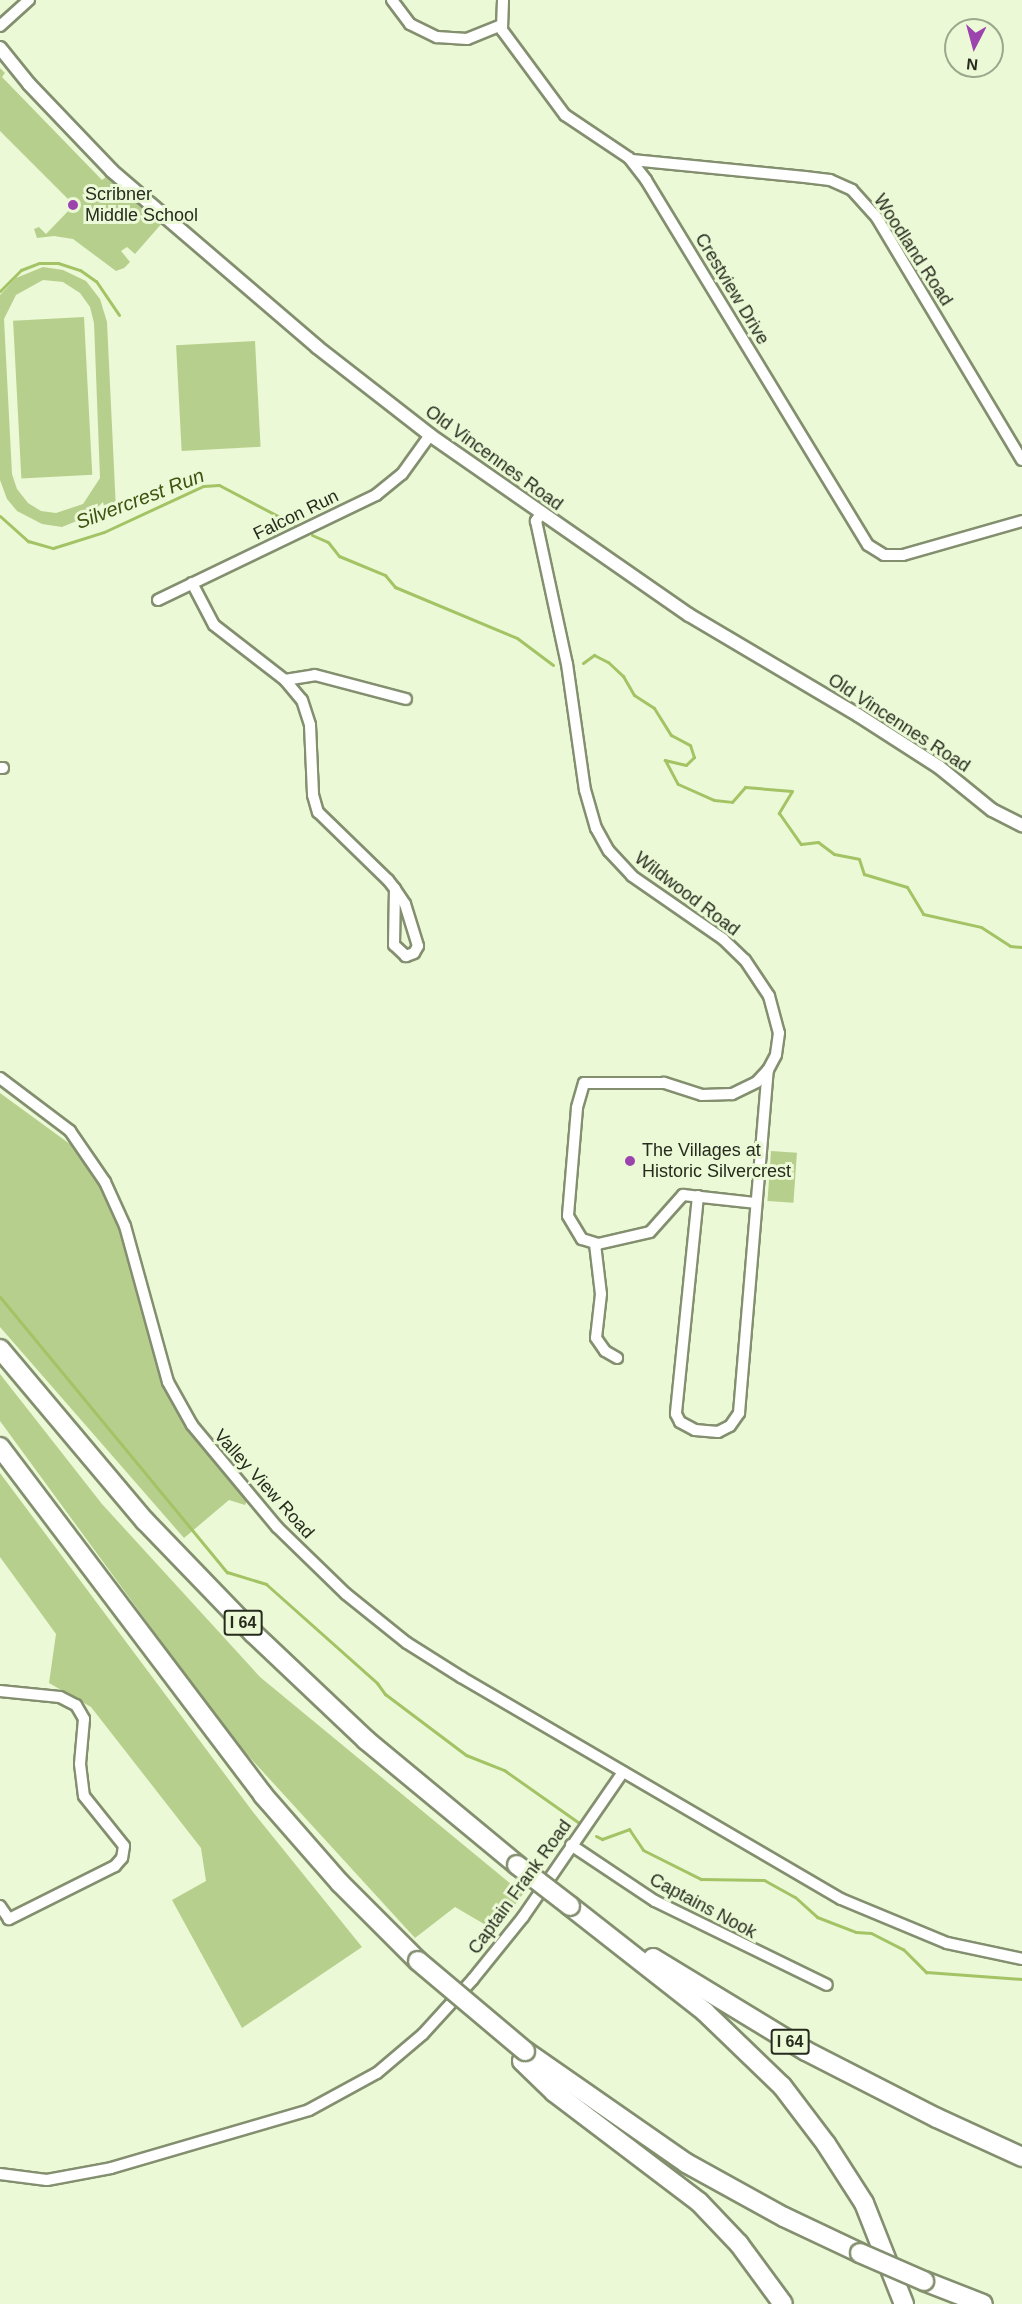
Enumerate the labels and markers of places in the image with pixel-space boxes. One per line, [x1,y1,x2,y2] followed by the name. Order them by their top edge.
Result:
[85,184,198,226] place label: Scribner Middle School
[66,198,80,212] marker: Scribner Middle School
[642,1140,791,1182] place label: The Villages at Historic Silvercrest
[623,1154,637,1168] marker: The Villages at Historic Silvercrest

